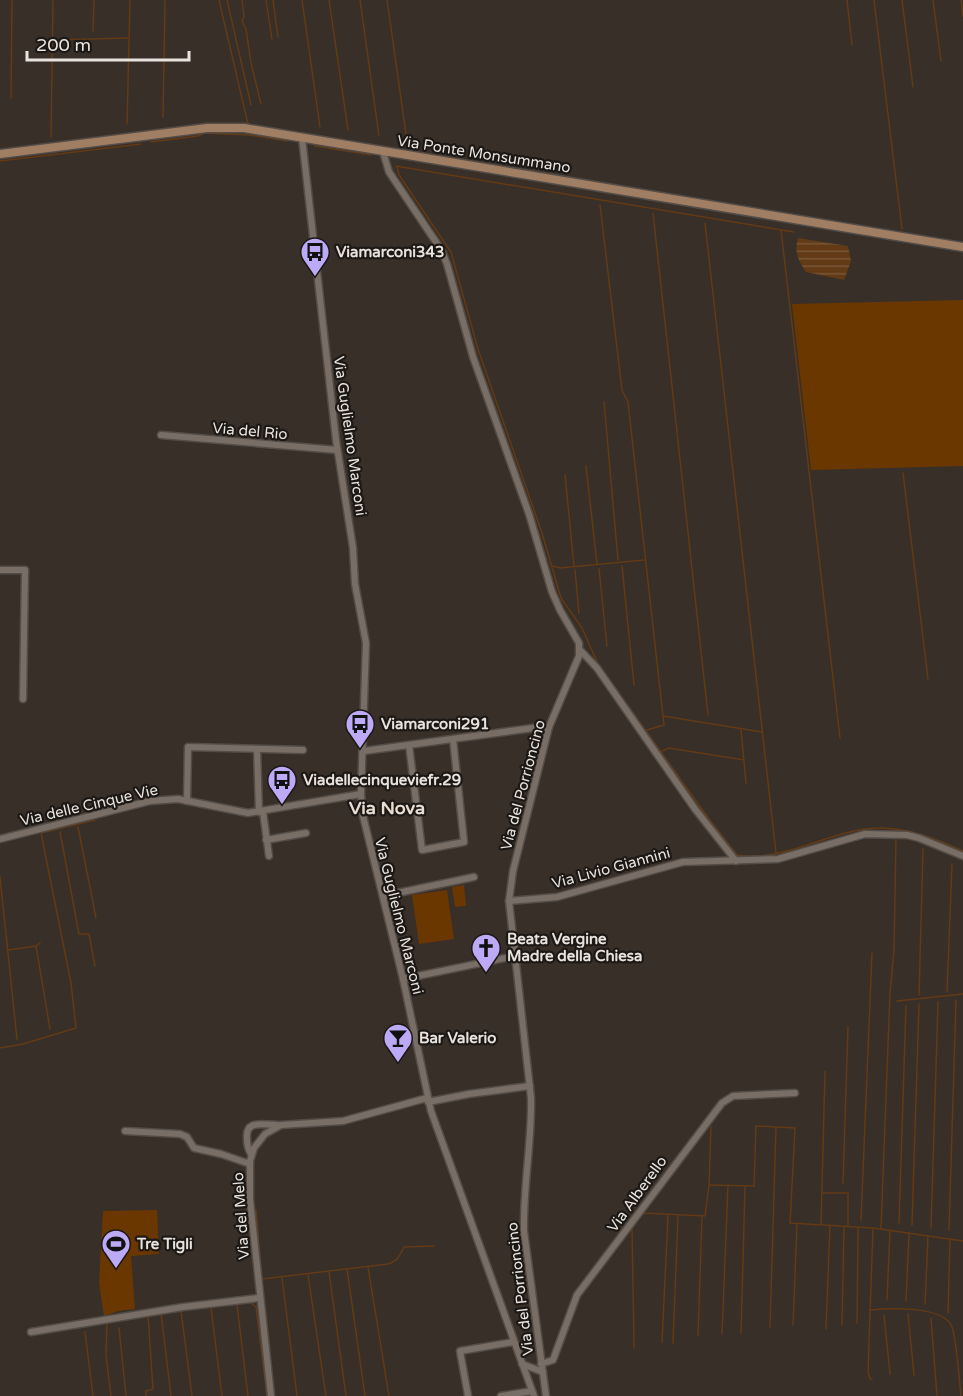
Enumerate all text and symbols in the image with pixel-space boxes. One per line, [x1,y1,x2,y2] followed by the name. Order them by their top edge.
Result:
[27,24,189,62] scale bar
[36,34,91,56] text: 200 m
[396,131,572,177] street label: Via Ponte Monsummano
[299,236,331,278] bus stop icon: Viamarconi343
[336,243,444,261] place label: Viamarconi343
[330,355,370,517] street label: Via Guglielmo Marconi
[212,419,288,443] street label: Via del Rio
[344,708,376,750] bus stop icon: Viamarconi291
[381,715,489,733] place label: Viamarconi291
[497,718,549,852] street label: Via del Porrioncino
[266,764,298,806] bus stop icon: Viadellecinqueviefr.29
[303,771,461,790] place label: Viadellecinqueviefr.29
[18,780,160,830] street label: Via delle Cinque Vie
[349,797,425,819] district label: Via Nova
[371,836,427,996] street label: Via Guglielmo Marconi
[550,844,672,892] street label: Via Livio Giannini
[507,930,642,965] place label: Beata Vergine Madre della Chiesa
[470,932,502,974] church icon: Beata Vergine Madre della Chiesa
[382,1022,414,1064] bar icon: Bar Valerio
[419,1029,496,1047] place label: Bar Valerio
[603,1152,671,1236] street label: Via Alberello
[229,1172,253,1260] street label: Via del Melo
[503,1221,537,1357] street label: Via del Porrioncino
[100,1228,132,1270] sports icon: Tre Tigli
[136,1235,193,1254] place label: Tre Tigli

